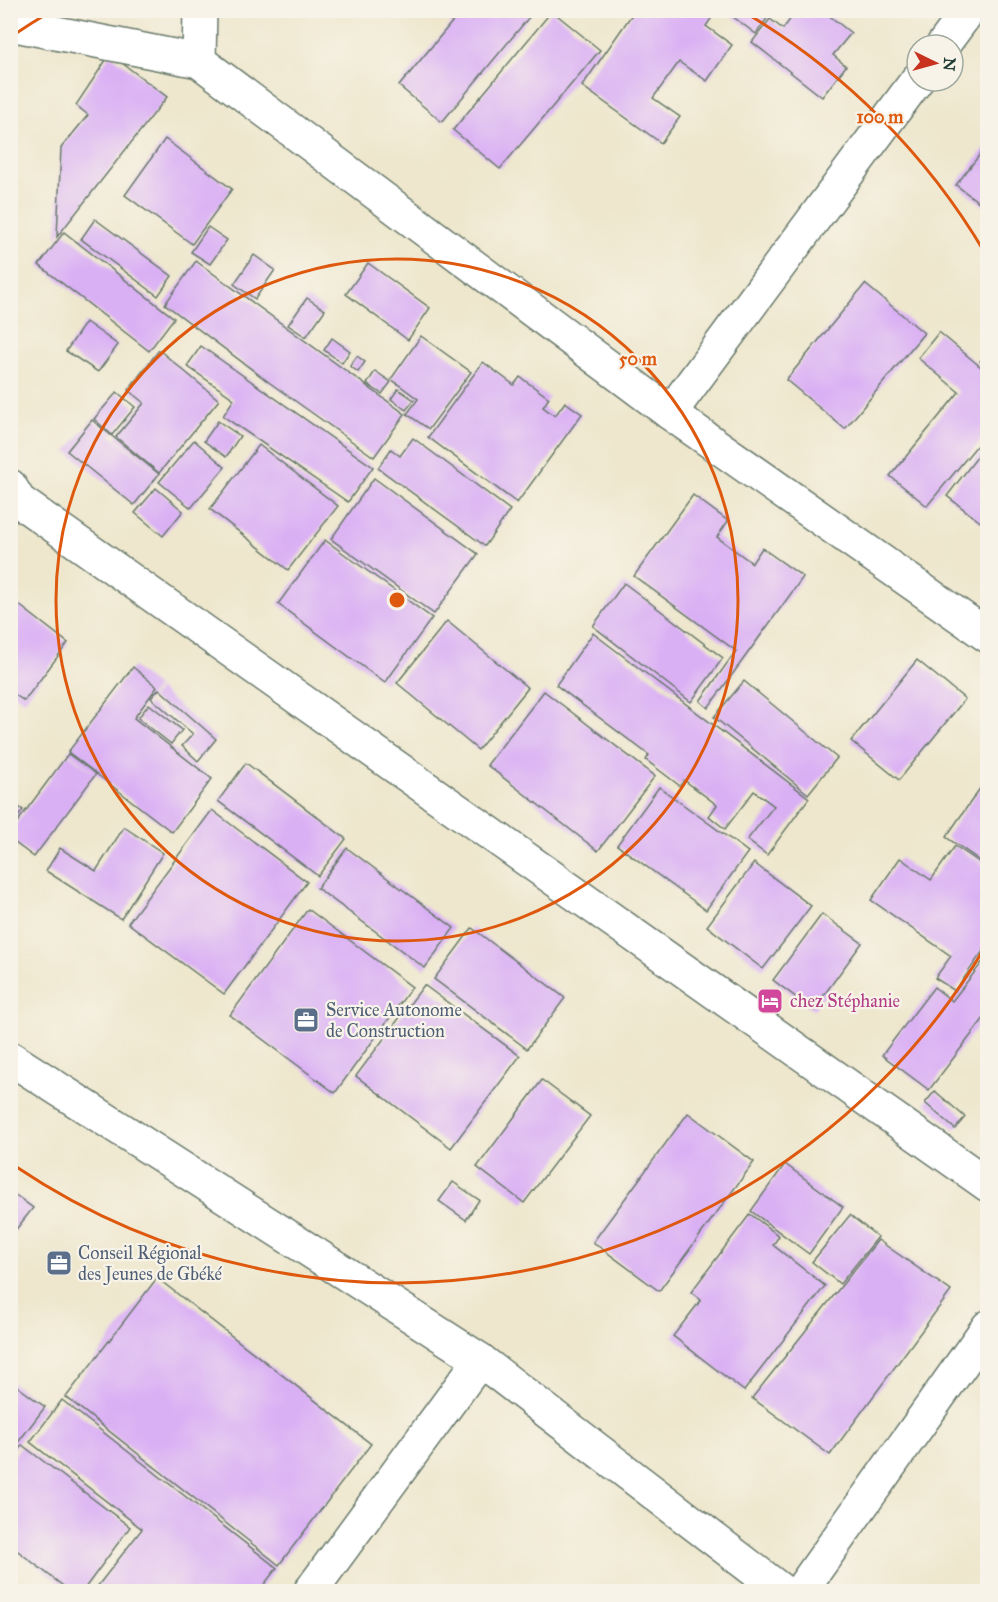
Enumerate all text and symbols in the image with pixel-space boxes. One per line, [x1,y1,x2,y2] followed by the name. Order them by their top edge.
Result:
[905,33,965,93] north arrow
[939,57,960,72] text: N
[857,106,904,128] text: 100 m
[619,348,658,370] text: 50 m
[387,590,407,610] centre of rings
[755,986,785,1016] hotel icon: chez Stéphanie
[790,990,900,1012] place label: chez Stéphanie
[326,999,462,1042] place label: Service Autonome de Construction
[291,1005,321,1035] office icon: Service Autonome de Construction
[78,1242,223,1286] place label: Conseil Régional des Jeunes de Gbéké
[44,1248,74,1278] office icon: Conseil Régional des Jeunes de Gbéké

